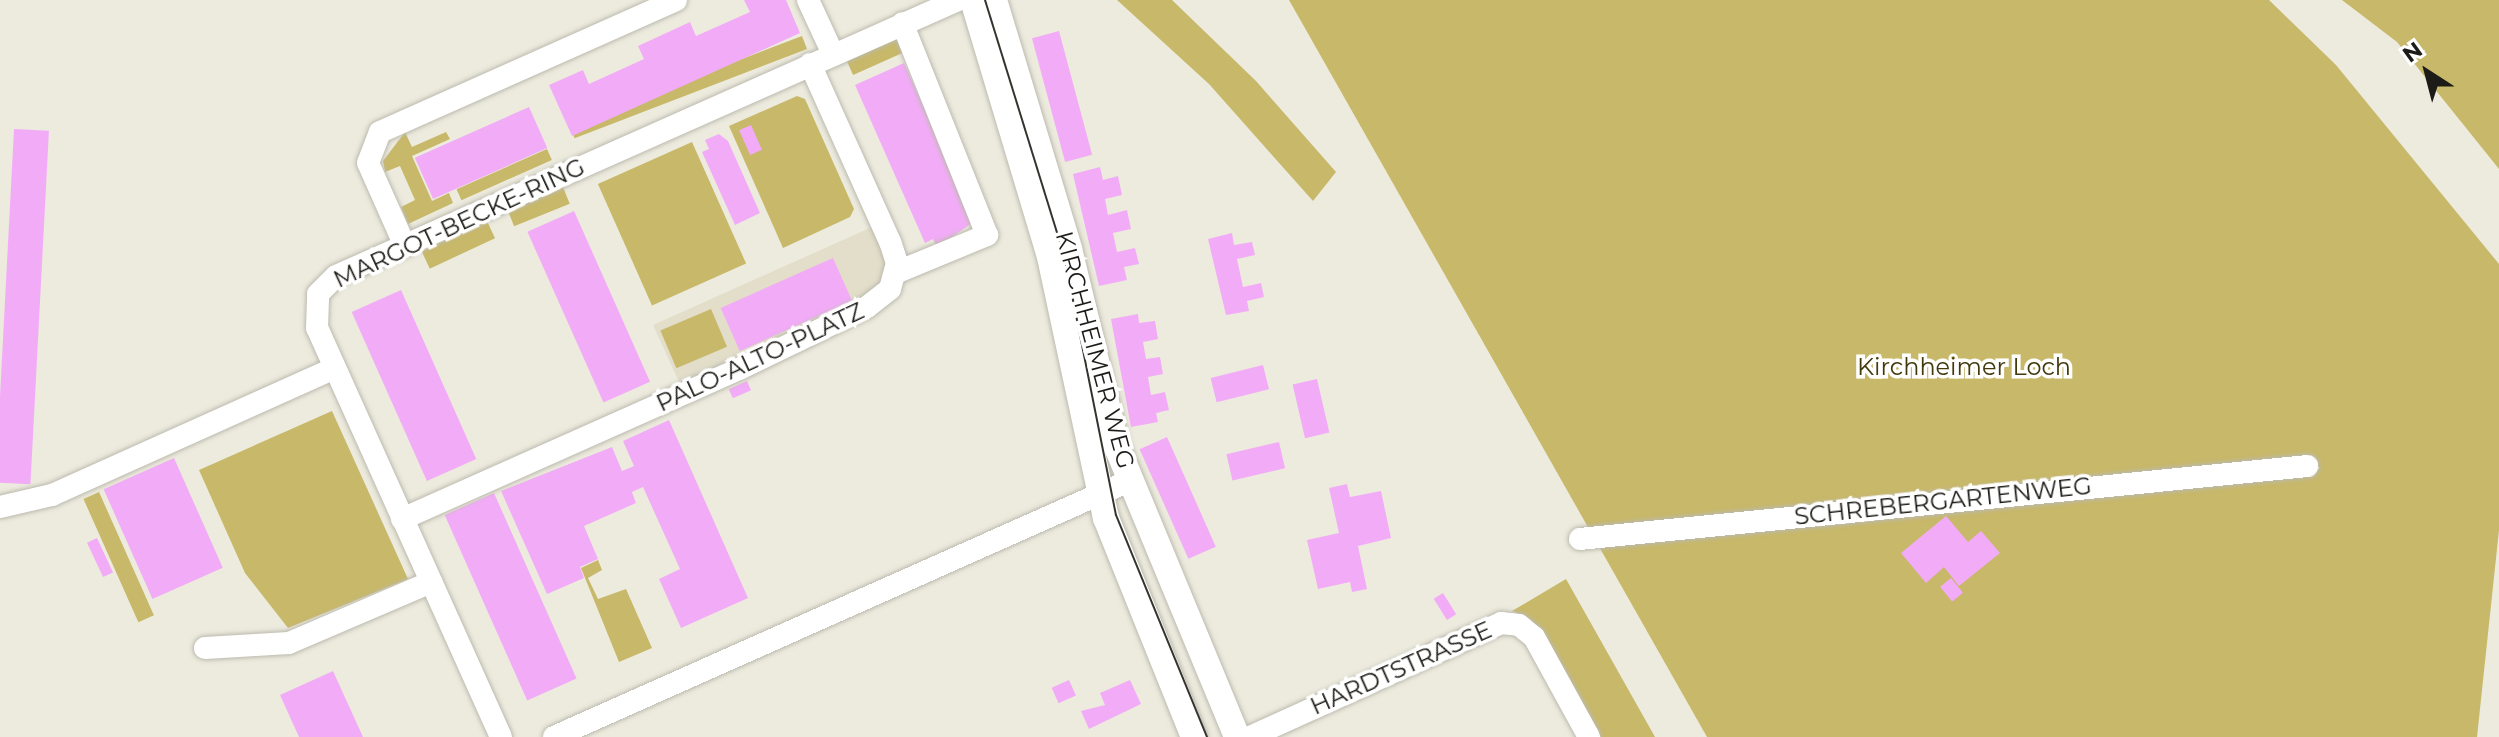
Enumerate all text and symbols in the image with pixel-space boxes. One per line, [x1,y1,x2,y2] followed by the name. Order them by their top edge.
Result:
[2387,32,2467,112] north arrow
[2397,36,2428,68] text: N
[329,152,589,294] street label: MARGOT-BECKE-RING
[1049,228,1141,472] street label: KIRCHHEIMER WEG
[652,296,868,418] street label: PALO-ALTO-PLATZ
[1857,353,2071,381] park label: Kirchheimer Loch
[1793,471,2093,531] street label: SCHREBERGARTENWEG
[1306,615,1496,721] street label: HARDTSTRASSE

